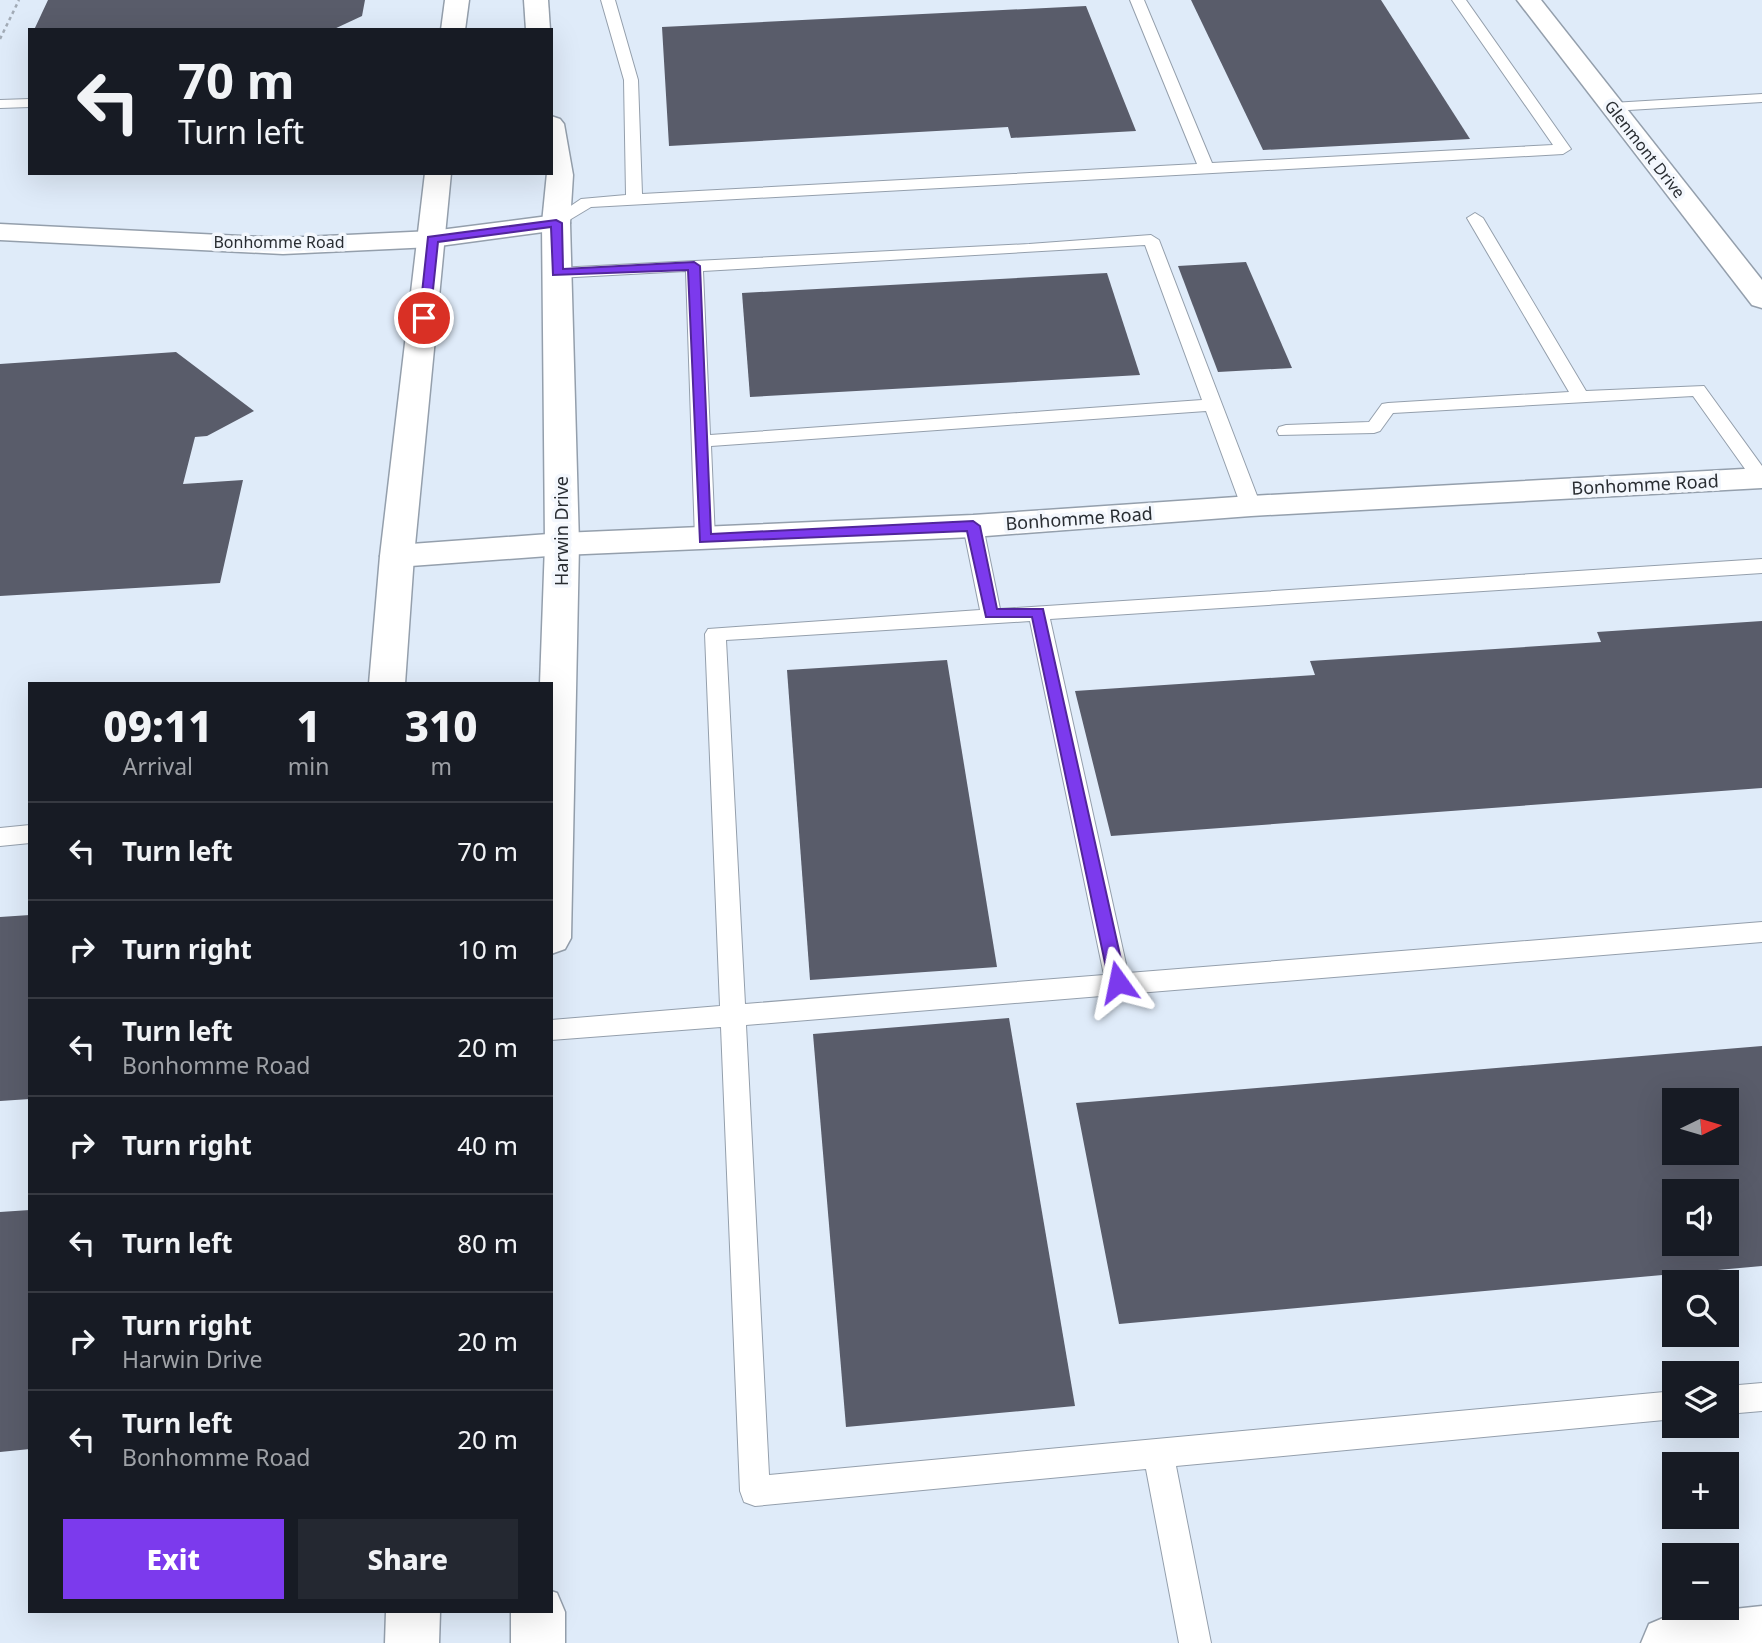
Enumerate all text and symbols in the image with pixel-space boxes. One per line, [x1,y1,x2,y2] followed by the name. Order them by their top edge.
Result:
[178,47,295,113] text: 70 m
[63,56,154,147] icon: left
[1600,95,1690,203] street label: Glenmont Drive
[178,110,304,153] text: Turn left
[213,231,345,253] street label: Bonhomme Road
[394,288,454,348] pin
[405,299,443,337] icon: arrive
[1571,468,1719,500] street label: Bonhomme Road
[549,476,573,586] street label: Harwin Drive
[1005,501,1153,535] street label: Bonhomme Road
[103,697,212,754] text: 09:11
[296,697,321,754] text: 1
[405,697,478,754] text: 310
[123,750,193,782] text: Arrival
[288,750,329,782] text: min
[430,750,452,782] text: m
[63,832,101,870] icon: left
[122,833,233,869] text: Turn left
[457,833,518,869] text: 70 m
[63,930,101,968] icon: right
[122,931,252,967] text: Turn right
[457,931,518,967] text: 10 m
[1081,945,1155,1019] position arrow
[122,1013,233,1049] text: Turn left
[63,1028,101,1066] icon: left
[457,1029,518,1065] text: 20 m
[122,1049,310,1081] text: Bonhomme Road
[1662,1088,1740,1166] north arrow
[1662,1088,1739,1620] map controls
[63,1126,101,1164] icon: right
[122,1127,252,1163] text: Turn right
[457,1127,518,1163] text: 40 m
[1662,1179,1739,1256] button: sound
[63,1224,101,1262] icon: left
[122,1225,233,1261] text: Turn left
[457,1225,518,1261] text: 80 m
[1662,1270,1739,1347] button: search
[122,1307,252,1343] text: Turn right
[63,1322,101,1360] icon: right
[457,1323,518,1359] text: 20 m
[122,1343,263,1375] text: Harwin Drive
[1662,1361,1739,1438] button: layers
[122,1405,233,1441] text: Turn left
[63,1420,101,1458] icon: left
[457,1421,518,1457] text: 20 m
[122,1441,310,1473] text: Bonhomme Road
[1662,1452,1739,1529] button: +
[63,1519,284,1599] button: Exit
[298,1519,518,1599] button: Share
[1662,1543,1739,1620] button: −

